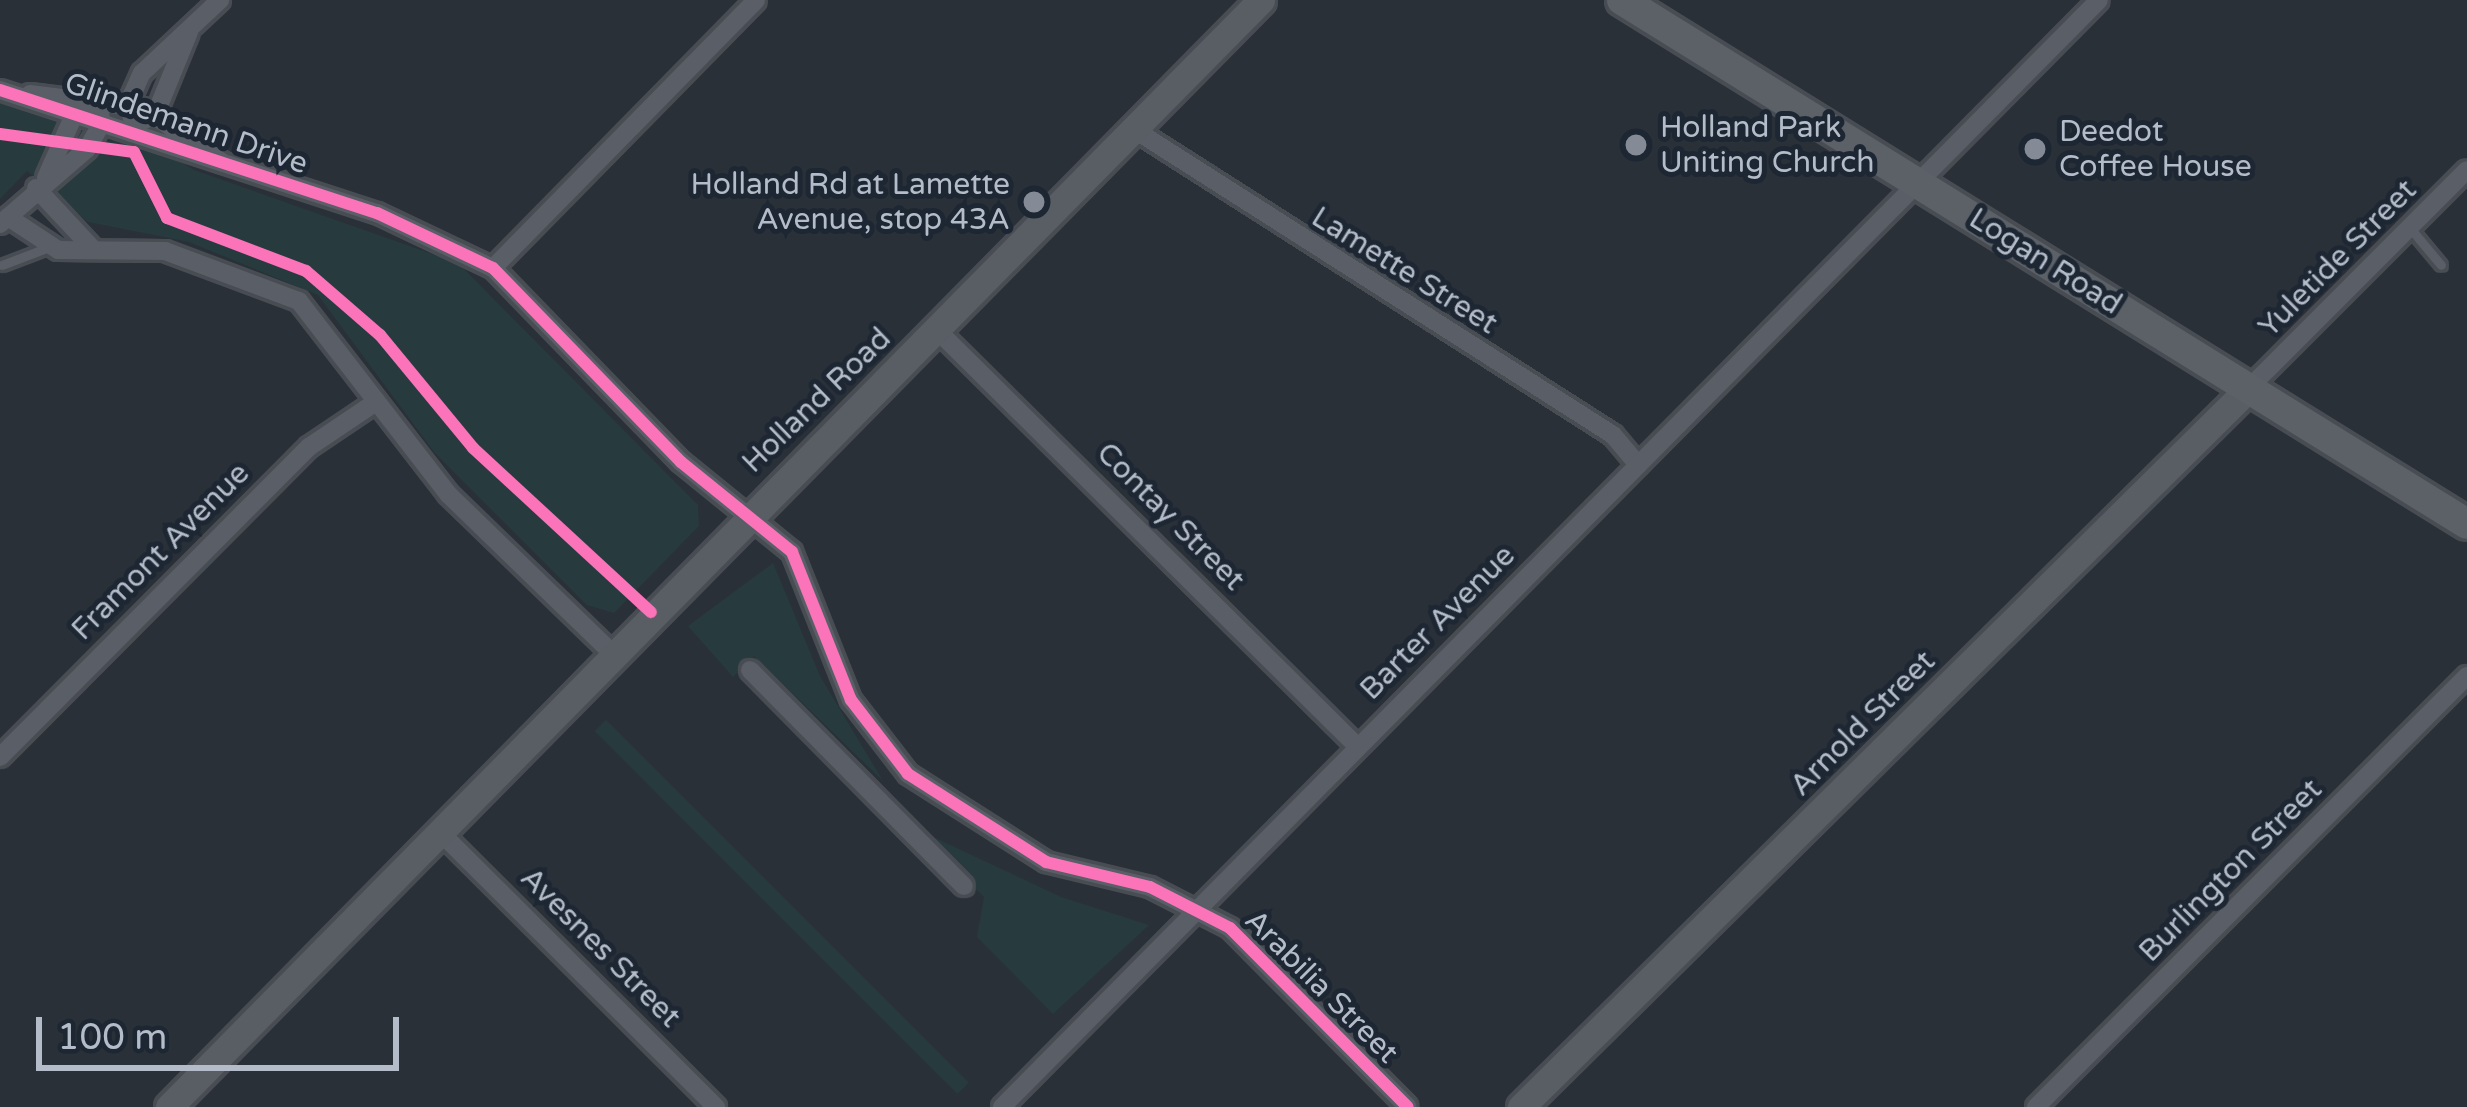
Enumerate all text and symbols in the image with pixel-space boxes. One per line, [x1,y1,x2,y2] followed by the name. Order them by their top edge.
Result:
[60,66,312,182] street label: Glindemann Drive
[1660,110,1874,180] place label: Holland Park Uniting Church
[2059,114,2252,184] place label: Deedot Coffee House
[1623,132,1649,158] marker: Holland Park Uniting Church
[2022,136,2048,162] marker: Deedot Coffee House
[691,167,1010,237] place label: Holland Rd at Lamette Avenue, stop 43A
[2252,173,2424,345] street label: Yuletide Street
[1021,189,1047,215] marker: Holland Rd at Lamette Avenue, stop 43A
[1305,200,1503,342] street label: Lamette Street
[1962,201,2128,323] street label: Logan Road
[735,321,899,481] street label: Holland Road
[1089,436,1251,598] street label: Contay Street
[65,456,257,648] street label: Framont Avenue
[1353,538,1523,708] street label: Barter Avenue
[1783,644,1943,804] street label: Arnold Street
[2132,772,2330,970] street label: Burlington Street
[512,860,688,1036] street label: Avesnes Street
[1237,903,1405,1071] street label: Arabilia Street
[42,993,405,1067] scale bar
[57,1016,167,1059] text: 100 m

